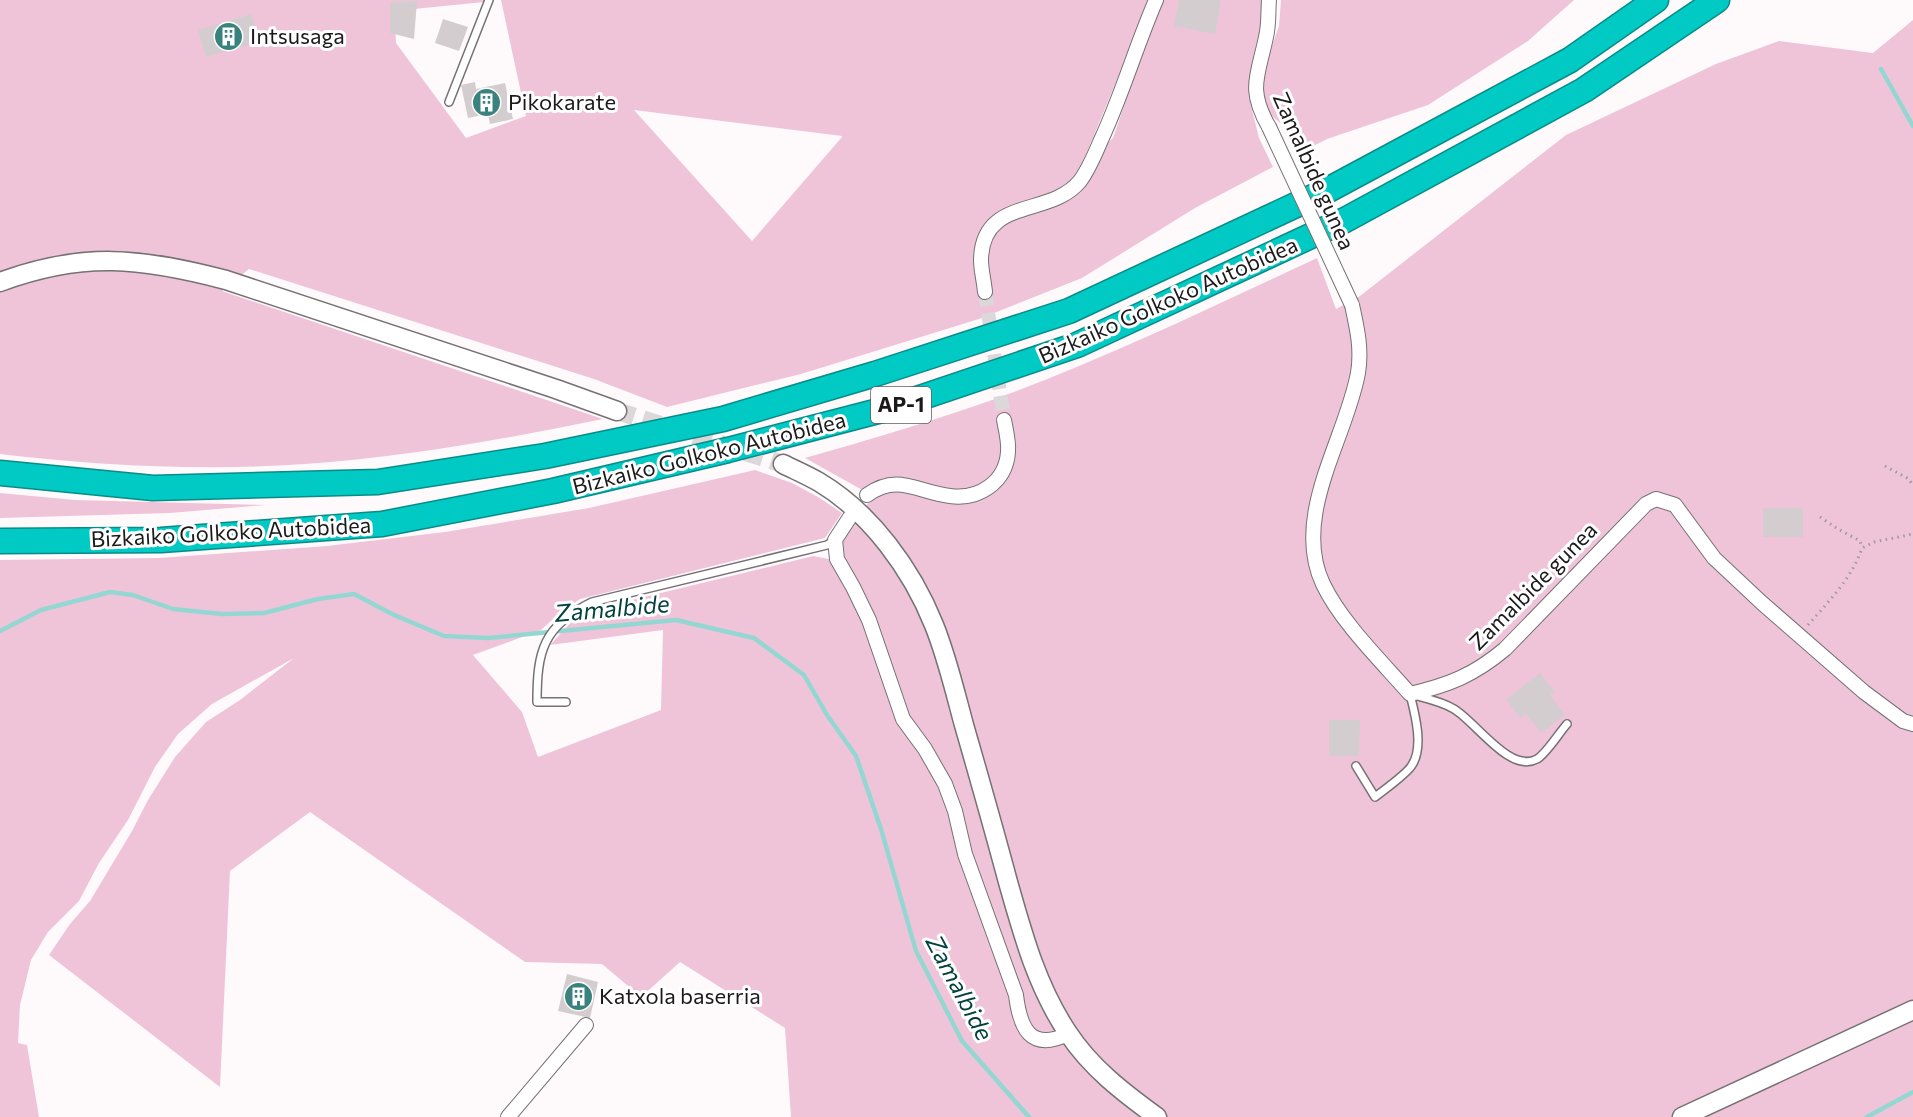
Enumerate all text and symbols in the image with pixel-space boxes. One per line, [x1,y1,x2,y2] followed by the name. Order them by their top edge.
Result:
[213,20,245,52] building icon: Intsusaga
[250,22,345,49] place label: Intsusaga
[471,86,503,118] building icon: Pikokarate
[508,88,616,115] place label: Pikokarate
[1268,88,1361,254] street label: Zamalbide gunea
[1034,230,1301,369] street label: Bizkaiko Golkoko Autobidea
[871,387,931,423] road number: AP-1
[569,405,848,500] street label: Bizkaiko Golkoko Autobidea
[90,511,372,552] street label: Bizkaiko Golkoko Autobidea
[1463,516,1602,655] street label: Zamalbide gunea
[552,588,671,627] water label: Zamalbide
[920,929,1000,1045] water label: Zamalbide
[562,980,594,1012] building icon: Katxola baserria
[599,982,761,1009] place label: Katxola baserria

